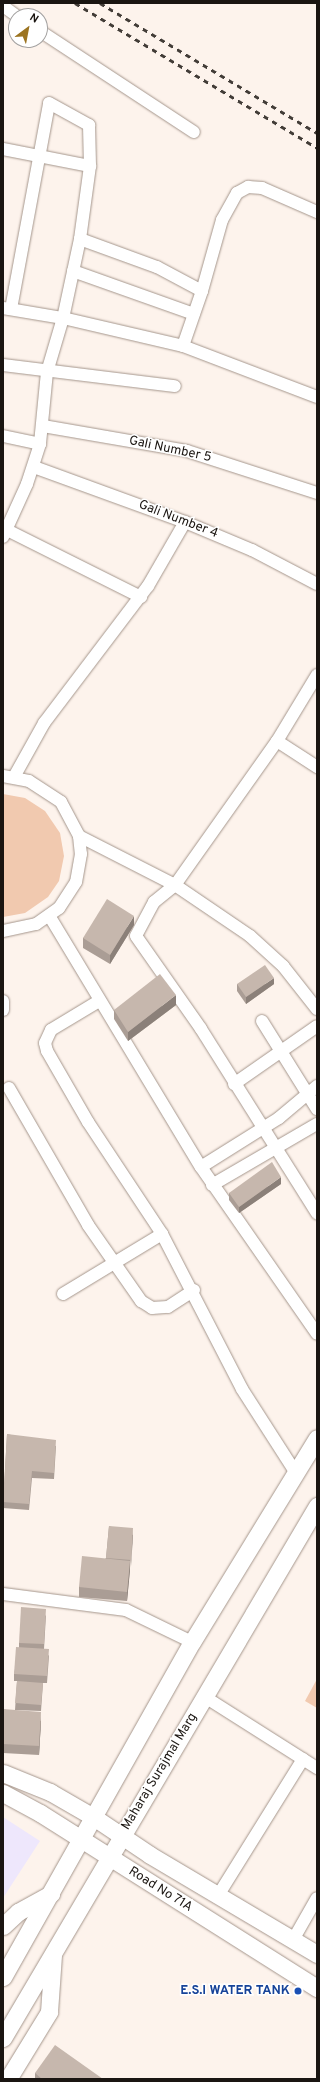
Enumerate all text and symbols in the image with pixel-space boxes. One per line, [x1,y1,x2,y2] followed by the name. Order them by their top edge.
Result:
[8,8,48,48] north arrow
[27,11,41,27] text: N
[127,434,213,466] street label: Gali Number 5
[136,498,220,542] street label: Gali Number 4
[119,1711,201,1833] street label: Maharaj Surajmal Marg
[125,1864,195,1916] street label: Road No 71A
[180,1983,290,1999] place label: E.S.I WATER TANK
[293,1986,303,1996] marker: E.S.I WATER TANK

